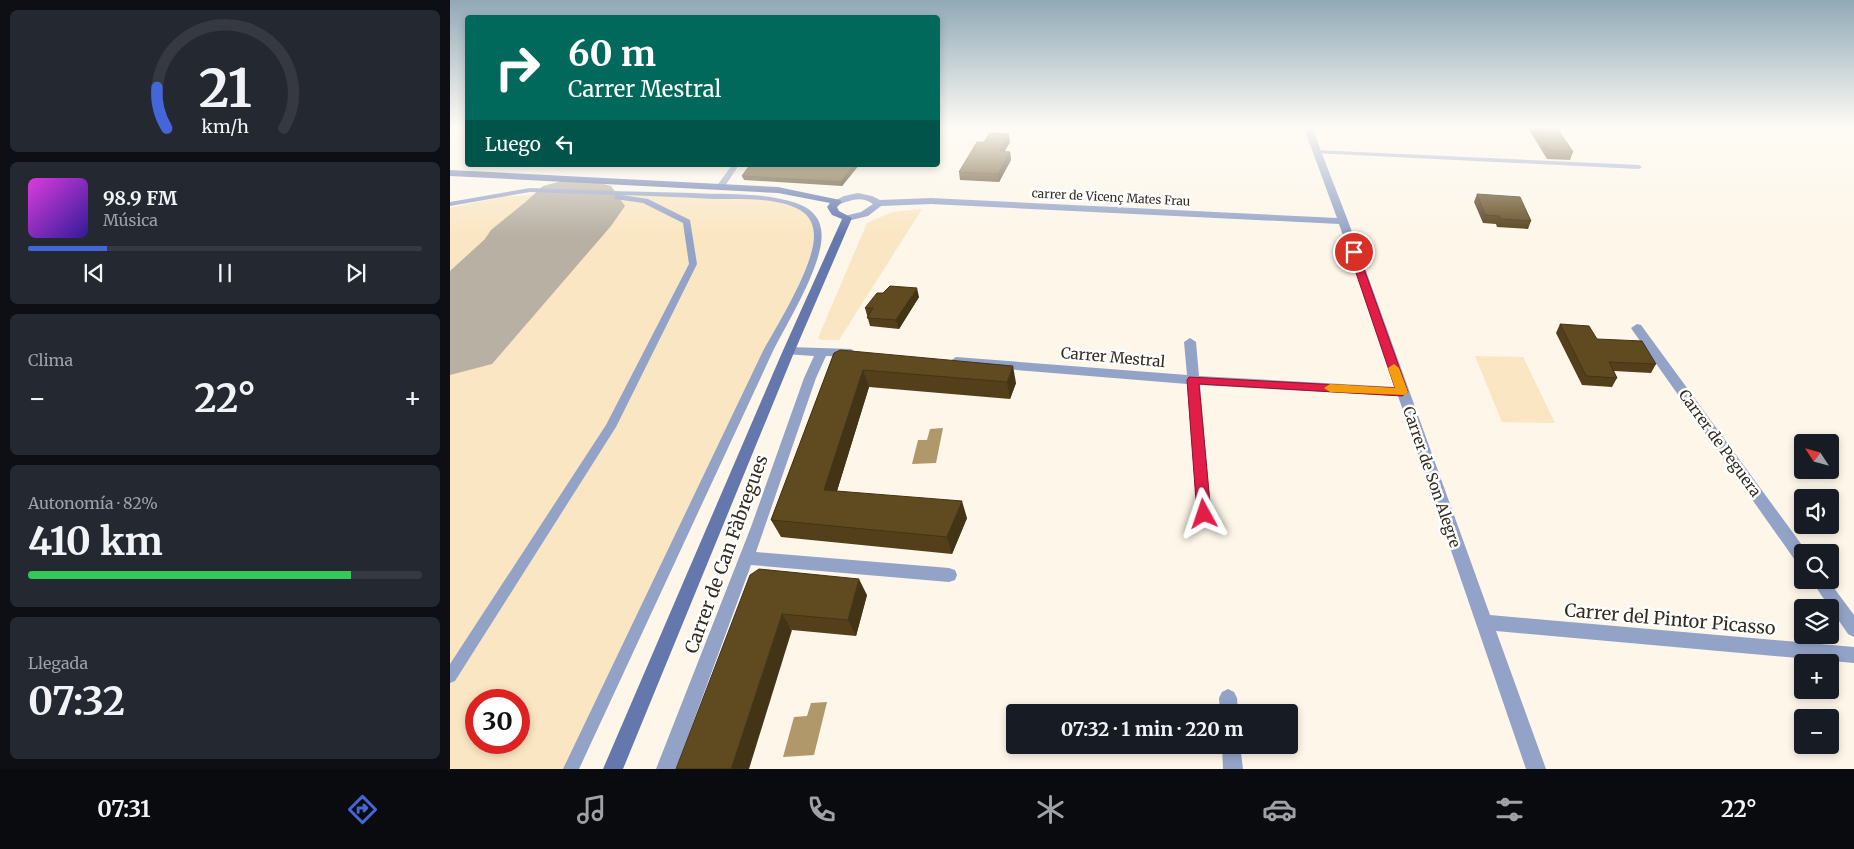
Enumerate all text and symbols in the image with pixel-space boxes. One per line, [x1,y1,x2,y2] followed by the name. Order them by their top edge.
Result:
[568,32,656,76] text: 60 m
[485,35,550,100] icon: right
[198,56,252,121] text: 21
[568,75,721,103] text: Carrer Mestral
[201,115,249,138] text: km/h
[551,130,579,158] icon: left
[485,132,541,156] text: Luego
[1031,185,1191,209] street label: carrer de Vicenç Mates Frau
[103,186,177,210] text: 98.9 FM
[103,210,158,230] text: Música
[1333,231,1375,273] pin
[1340,238,1368,266] icon: arrive
[80,259,108,287] icon: previous
[211,259,239,287] icon: pause
[342,259,370,287] icon: next
[1060,343,1166,371] street label: Carrer Mestral
[28,350,73,370] text: Clima
[194,375,256,422] text: 22°
[28,380,47,416] text: −
[403,380,422,416] text: +
[1675,386,1765,500] street label: Carrer de Peguera
[1399,404,1465,550] street label: Carrer de Son Alegre
[1794,434,1839,479] north arrow
[1794,434,1839,754] map controls
[679,451,773,657] street label: Carrer de Can Fàbregues
[1177,487,1229,539] position arrow
[1794,489,1839,534] button: sound
[28,493,158,513] text: Autonomía · 82%
[28,518,163,565] text: 410 km
[1794,544,1839,589] button: search
[1563,598,1777,640] street label: Carrer del Pintor Picasso
[1794,599,1839,644] button: layers
[28,653,88,673] text: Llegada
[1794,654,1839,699] button: +
[28,678,125,725] text: 07:32
[465,689,530,754] speed limit sign: 30
[1794,709,1839,754] button: −
[1061,717,1243,741] text: 07:32 · 1 min · 220 m
[345,792,380,827] icon: directions
[574,792,609,827] icon: music
[804,792,839,827] icon: phone
[1033,792,1068,827] icon: climate
[1262,792,1297,827] icon: car
[1492,792,1527,827] icon: filters
[97,795,150,823] text: 07:31
[1721,795,1757,823] text: 22°

